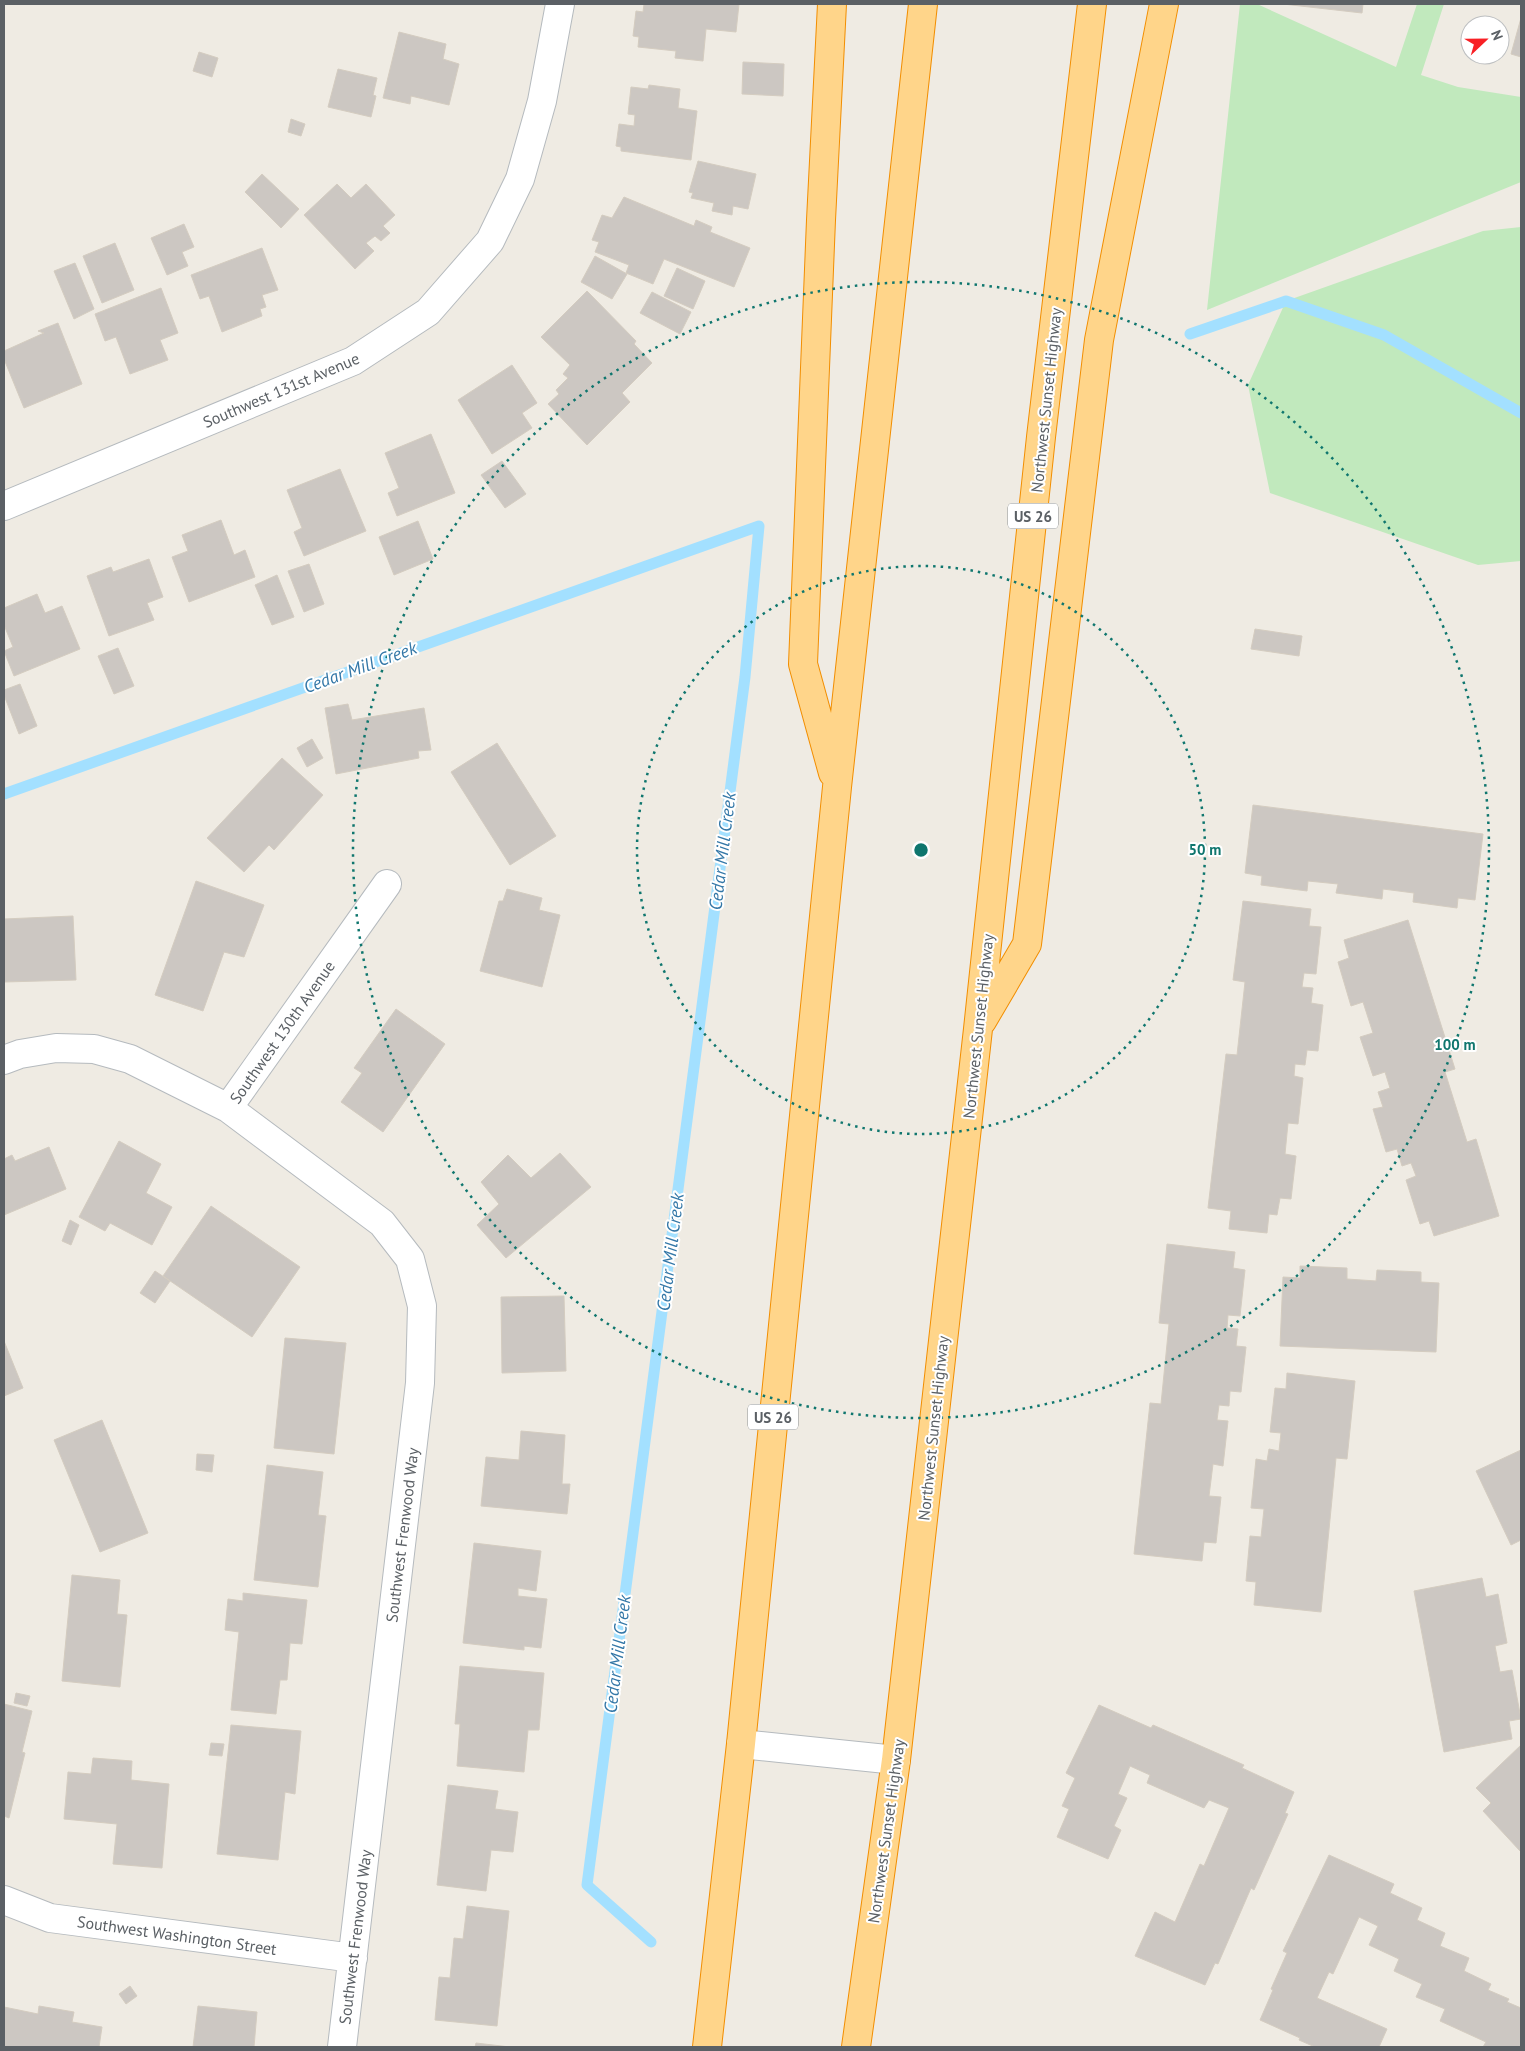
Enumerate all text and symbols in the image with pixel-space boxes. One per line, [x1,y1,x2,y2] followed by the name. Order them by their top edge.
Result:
[1460,15,1510,65] north arrow
[1487,27,1507,43] text: N
[1026,306,1066,493] street label: Northwest Sunset Highway
[200,348,362,432] street label: Southwest 131st Avenue
[1008,504,1058,528] road number: US 26
[300,636,421,698] water label: Cedar Mill Creek
[703,790,741,911] water label: Cedar Mill Creek
[1189,840,1221,859] text: 50 m
[912,841,930,859] centre of rings
[958,932,998,1119] street label: Northwest Sunset Highway
[225,957,339,1107] street label: Southwest 130th Avenue
[1434,1035,1476,1054] text: 100 m
[651,1191,689,1312] water label: Cedar Mill Creek
[913,1334,953,1521] street label: Northwest Sunset Highway
[748,1404,798,1430] road number: US 26
[381,1446,423,1624] street label: Southwest Frenwood Way
[598,1593,636,1714] water label: Cedar Mill Creek
[863,1737,909,1924] street label: Northwest Sunset Highway
[334,1848,376,2026] street label: Southwest Frenwood Way
[76,1911,279,1959] street label: Southwest Washington Street

